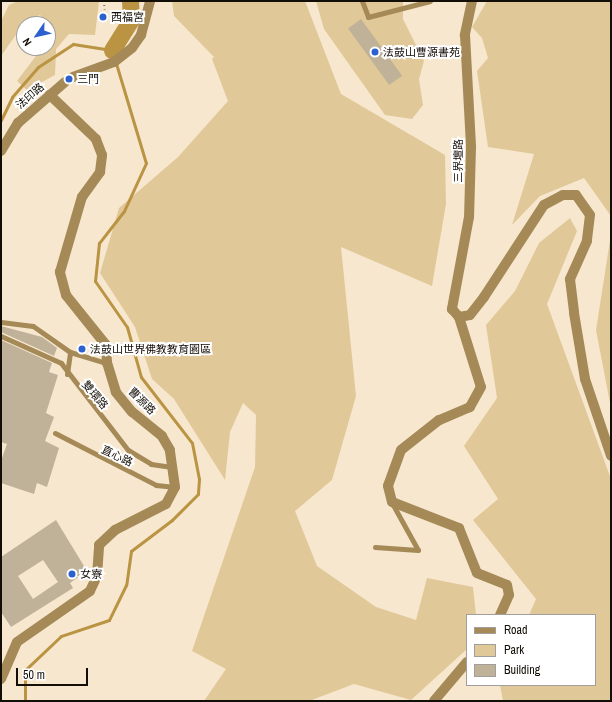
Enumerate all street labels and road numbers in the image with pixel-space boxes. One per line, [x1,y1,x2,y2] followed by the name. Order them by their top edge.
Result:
[13,80,47,112] street label: 法印路
[451,139,465,183] street label: 三界壇路
[79,378,111,412] street label: 雙環路
[126,385,158,417] street label: 曹源路
[99,443,135,469] street label: 直心路

